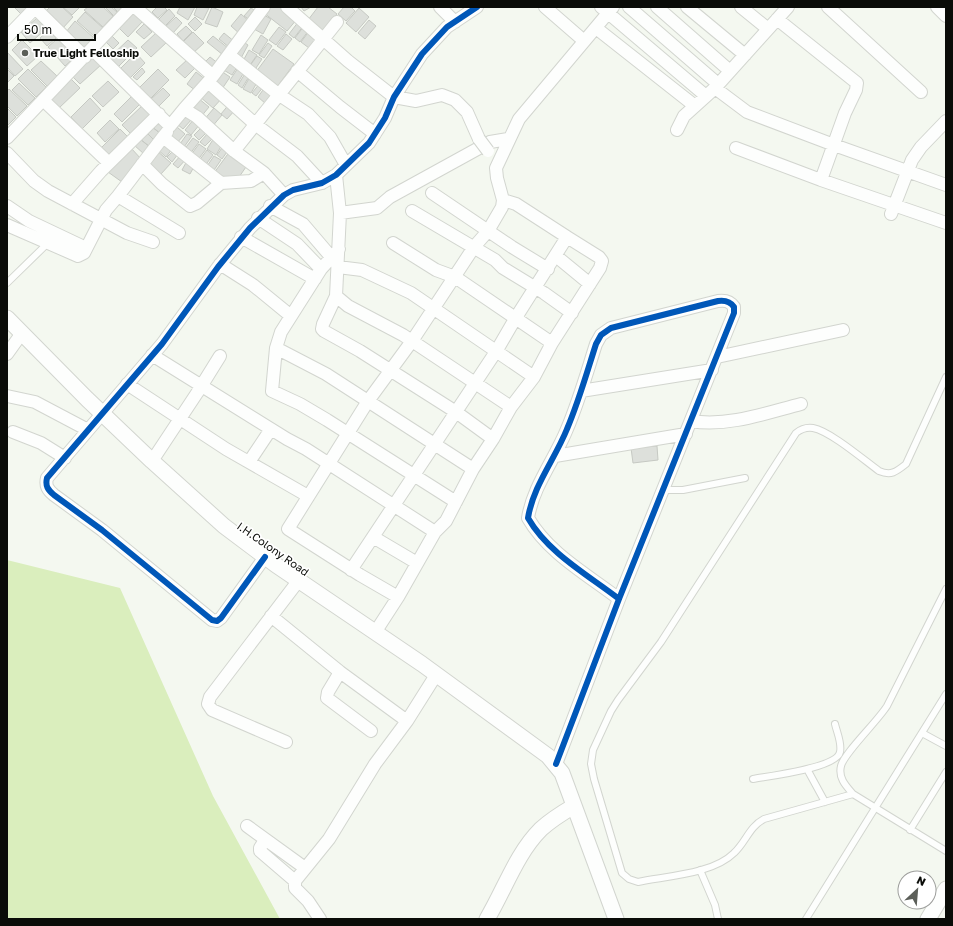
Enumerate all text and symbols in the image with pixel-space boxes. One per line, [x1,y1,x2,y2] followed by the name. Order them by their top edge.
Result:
[18,16,95,42] scale bar
[24,22,52,37] text: 50 m
[33,46,139,59] place label: True Light Felloship
[20,48,30,58] marker: True Light Felloship
[235,519,312,578] street label: I.H.Colony Road
[897,870,937,910] north arrow
[915,873,928,888] text: N

